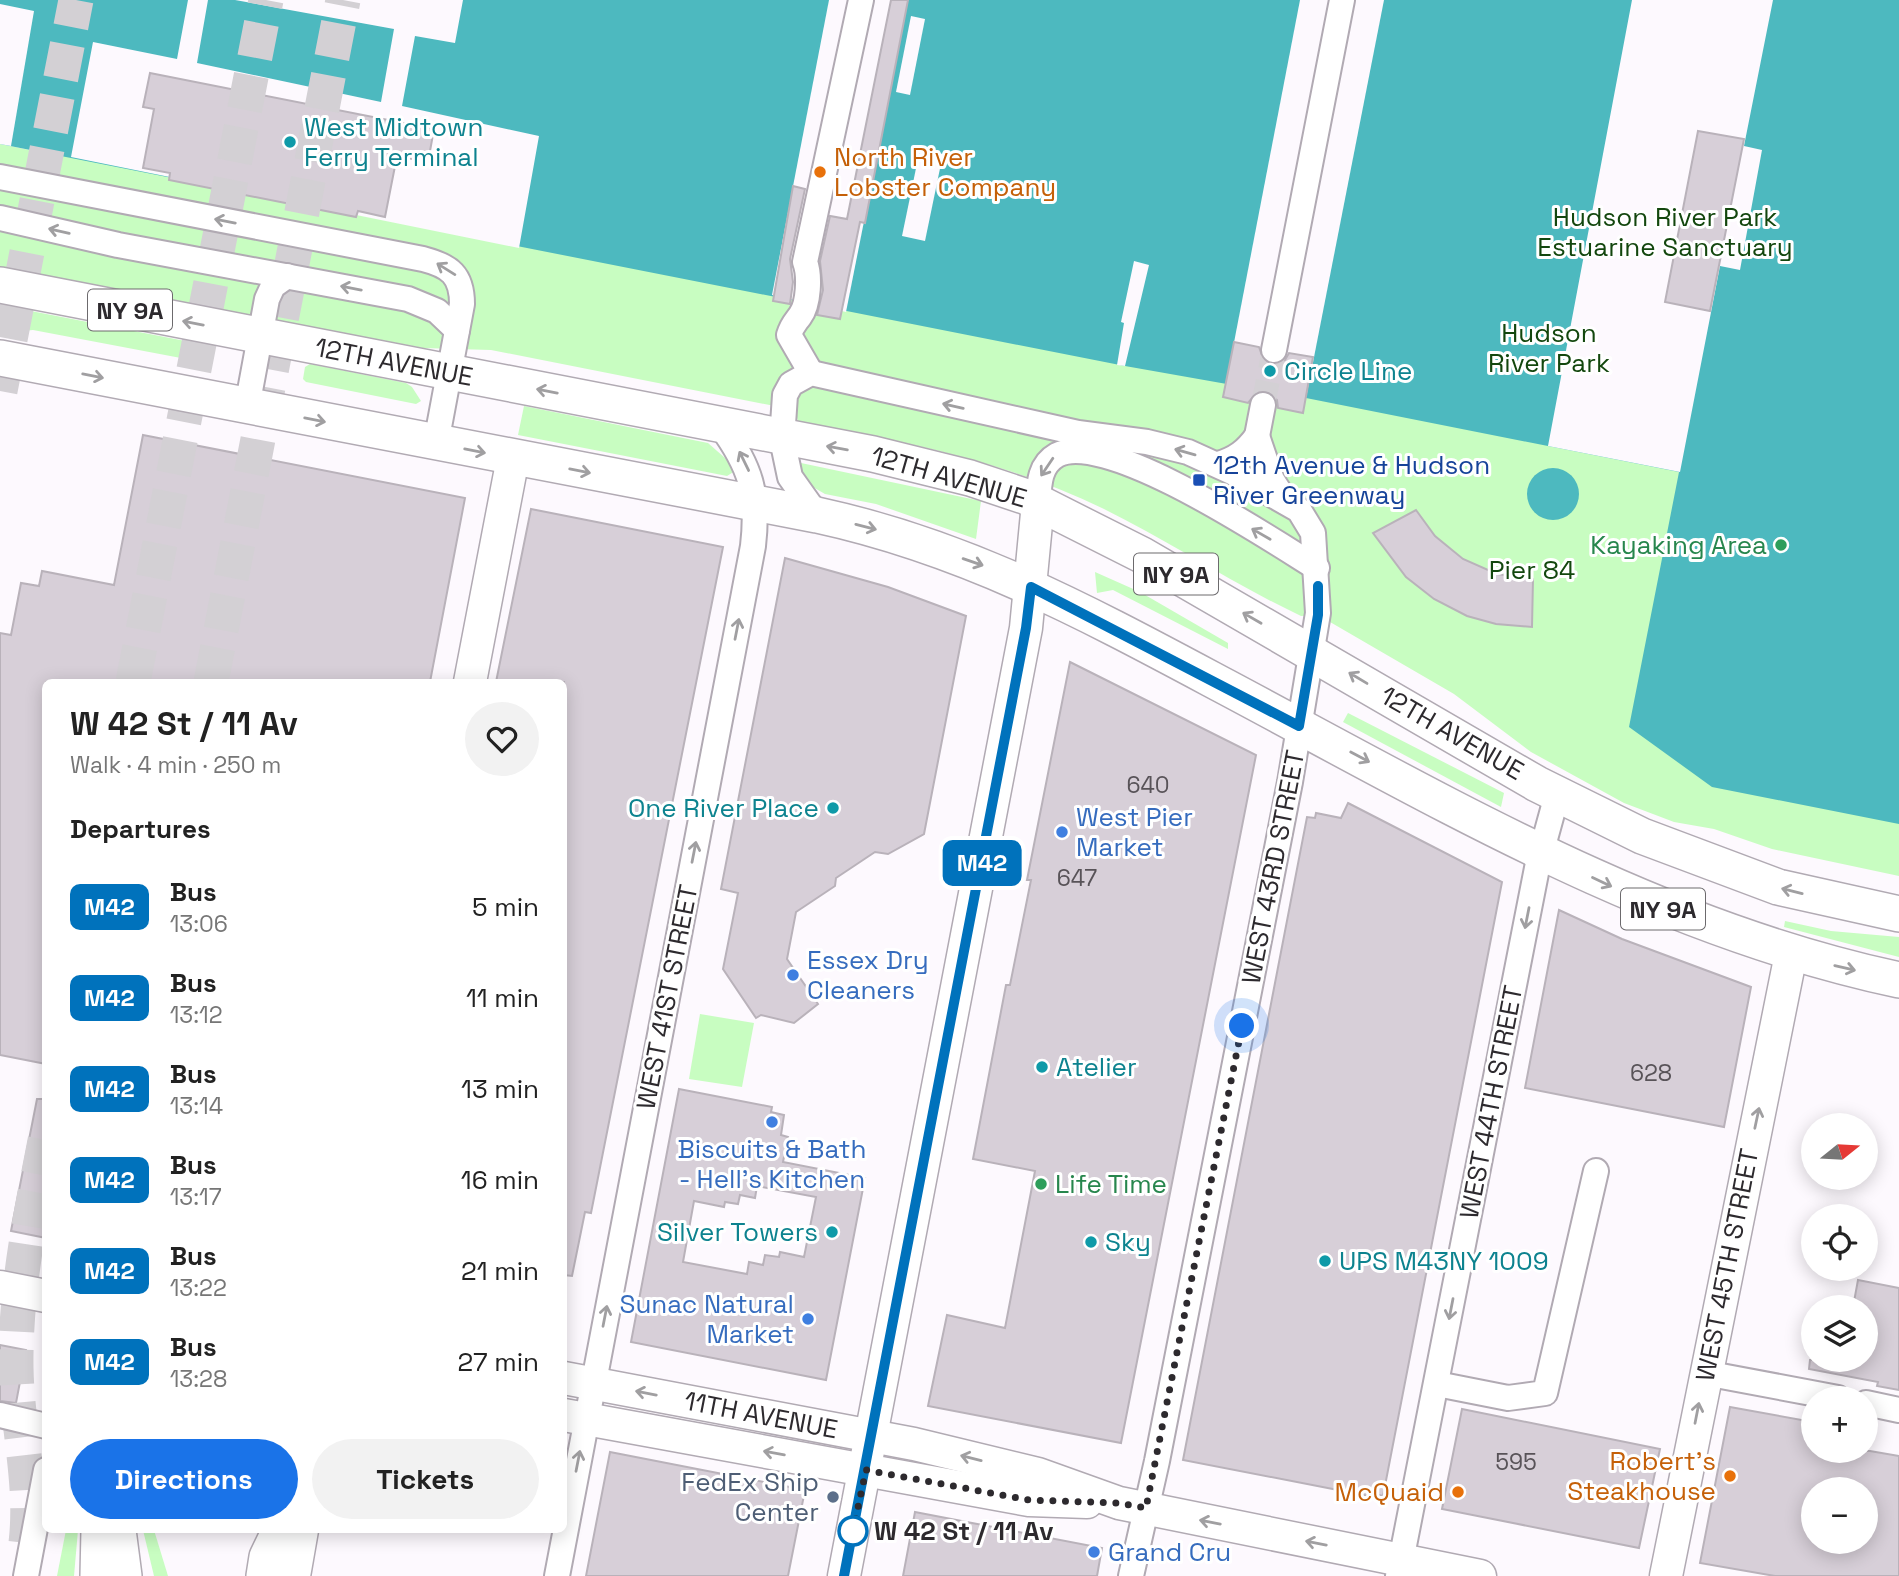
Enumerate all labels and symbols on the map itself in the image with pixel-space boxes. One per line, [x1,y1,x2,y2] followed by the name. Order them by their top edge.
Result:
[304,110,484,174] place label: West Midtown Ferry Terminal
[282,134,298,150] marker: West Midtown Ferry Terminal
[834,140,1056,204] place label: North River Lobster Company
[812,164,828,180] marker: North River Lobster Company
[1537,200,1793,264] park label: Hudson River Park Estuarine Sanctuary
[214,214,237,227] one-way arrow
[48,224,71,237] one-way arrow
[436,262,456,276] one-way arrow
[340,281,363,295] one-way arrow
[88,290,172,330] road number: NY 9A
[182,315,205,329] one-way arrow
[1488,316,1610,380] park label: Hudson River Park
[312,330,476,394] street label: 12TH AVENUE
[1284,354,1412,388] place label: Circle Line
[1262,363,1278,379] marker: Circle Line
[81,370,103,384] one-way arrow
[536,383,559,397] one-way arrow
[942,398,965,412] one-way arrow
[303,414,325,427] one-way arrow
[867,439,1031,515] street label: 12TH AVENUE
[826,441,849,454] one-way arrow
[463,444,486,458] one-way arrow
[1175,445,1197,458] one-way arrow
[1213,448,1490,512] place label: 12th Avenue & Hudson River Greenway
[736,451,750,472] one-way arrow
[1040,457,1055,476] one-way arrow
[568,465,591,478] one-way arrow
[1191,472,1207,488] marker: 12th Avenue & Hudson River Greenway
[854,521,877,534] one-way arrow
[1251,527,1271,541] one-way arrow
[1590,528,1767,562] place label: Kayaking Area
[1773,537,1789,553] marker: Kayaking Area
[1489,553,1575,587] park label: Pier 84
[1134,554,1218,594] road number: NY 9A
[962,556,984,569] one-way arrow
[1243,611,1263,625] one-way arrow
[731,618,744,641] one-way arrow
[1348,671,1369,684] one-way arrow
[1374,678,1530,788] street label: 12TH AVENUE
[1234,747,1312,987] street label: WEST 43RD STREET
[1349,751,1370,765] one-way arrow
[1126,770,1170,800] house number: 640
[628,791,819,825] place label: One River Place
[825,800,841,816] marker: One River Place
[1076,800,1193,864] place label: West Pier Market
[1054,824,1070,840] marker: West Pier Market
[942,840,1022,886] line badge: M42
[688,841,702,864] one-way arrow
[1057,863,1097,893] house number: 647
[1591,876,1612,889] one-way arrow
[629,882,705,1112] street label: WEST 41ST STREET
[1782,884,1804,897] one-way arrow
[1621,888,1705,930] road number: NY 9A
[1520,906,1534,929] one-way arrow
[807,943,929,1007] place label: Essex Dry Cleaners
[1833,963,1855,976] one-way arrow
[785,967,801,983] marker: Essex Dry Cleaners
[1452,983,1530,1221] street label: WEST 44TH STREET
[1224,1008,1259,1043] your location
[1056,1050,1137,1084] place label: Atelier
[1630,1058,1672,1088] house number: 628
[1034,1059,1050,1075] marker: Atelier
[1750,1107,1764,1130] one-way arrow
[1801,1113,1878,1190] north arrow
[764,1114,780,1130] marker: Biscuits & Bath - Hell's Kitchen
[677,1132,867,1196] place label: Biscuits & Bath - Hell's Kitchen
[1688,1146,1766,1384] street label: WEST 45TH STREET
[1055,1167,1167,1201] place label: Life Time
[1033,1176,1049,1192] marker: Life Time
[657,1215,818,1249] place label: Silver Towers
[824,1224,840,1240] marker: Silver Towers
[1105,1225,1151,1259] place label: Sky
[1083,1234,1099,1250] marker: Sky
[1339,1244,1549,1278] place label: UPS M43NY 1009
[1317,1253,1333,1269] marker: UPS M43NY 1009
[619,1287,794,1351] place label: Sunac Natural Market
[1444,1297,1457,1320] one-way arrow
[599,1305,612,1328] one-way arrow
[800,1311,816,1327] marker: Sunac Natural Market
[681,1383,841,1447] street label: 11TH AVENUE
[635,1386,658,1400] one-way arrow
[1691,1402,1704,1425] one-way arrow
[1567,1444,1716,1508] place label: Robert's Steakhouse
[763,1446,786,1459] one-way arrow
[1495,1447,1537,1477] house number: 595
[572,1450,586,1473] one-way arrow
[960,1451,983,1465] one-way arrow
[681,1465,819,1529] place label: FedEx Ship Center
[1722,1468,1738,1484] marker: Robert's Steakhouse
[1335,1475,1444,1509] place label: McQuaid
[1450,1484,1466,1500] marker: McQuaid
[825,1489,841,1505] marker: FedEx Ship Center
[874,1514,1054,1548] place label: W 42 St / 11 Av
[1199,1514,1222,1528] one-way arrow
[838,1516,868,1546] marker: W 42 St / 11 Av
[1108,1535,1231,1569] place label: Grand Cru
[1305,1536,1328,1550] one-way arrow
[1086,1544,1102,1560] marker: Grand Cru

